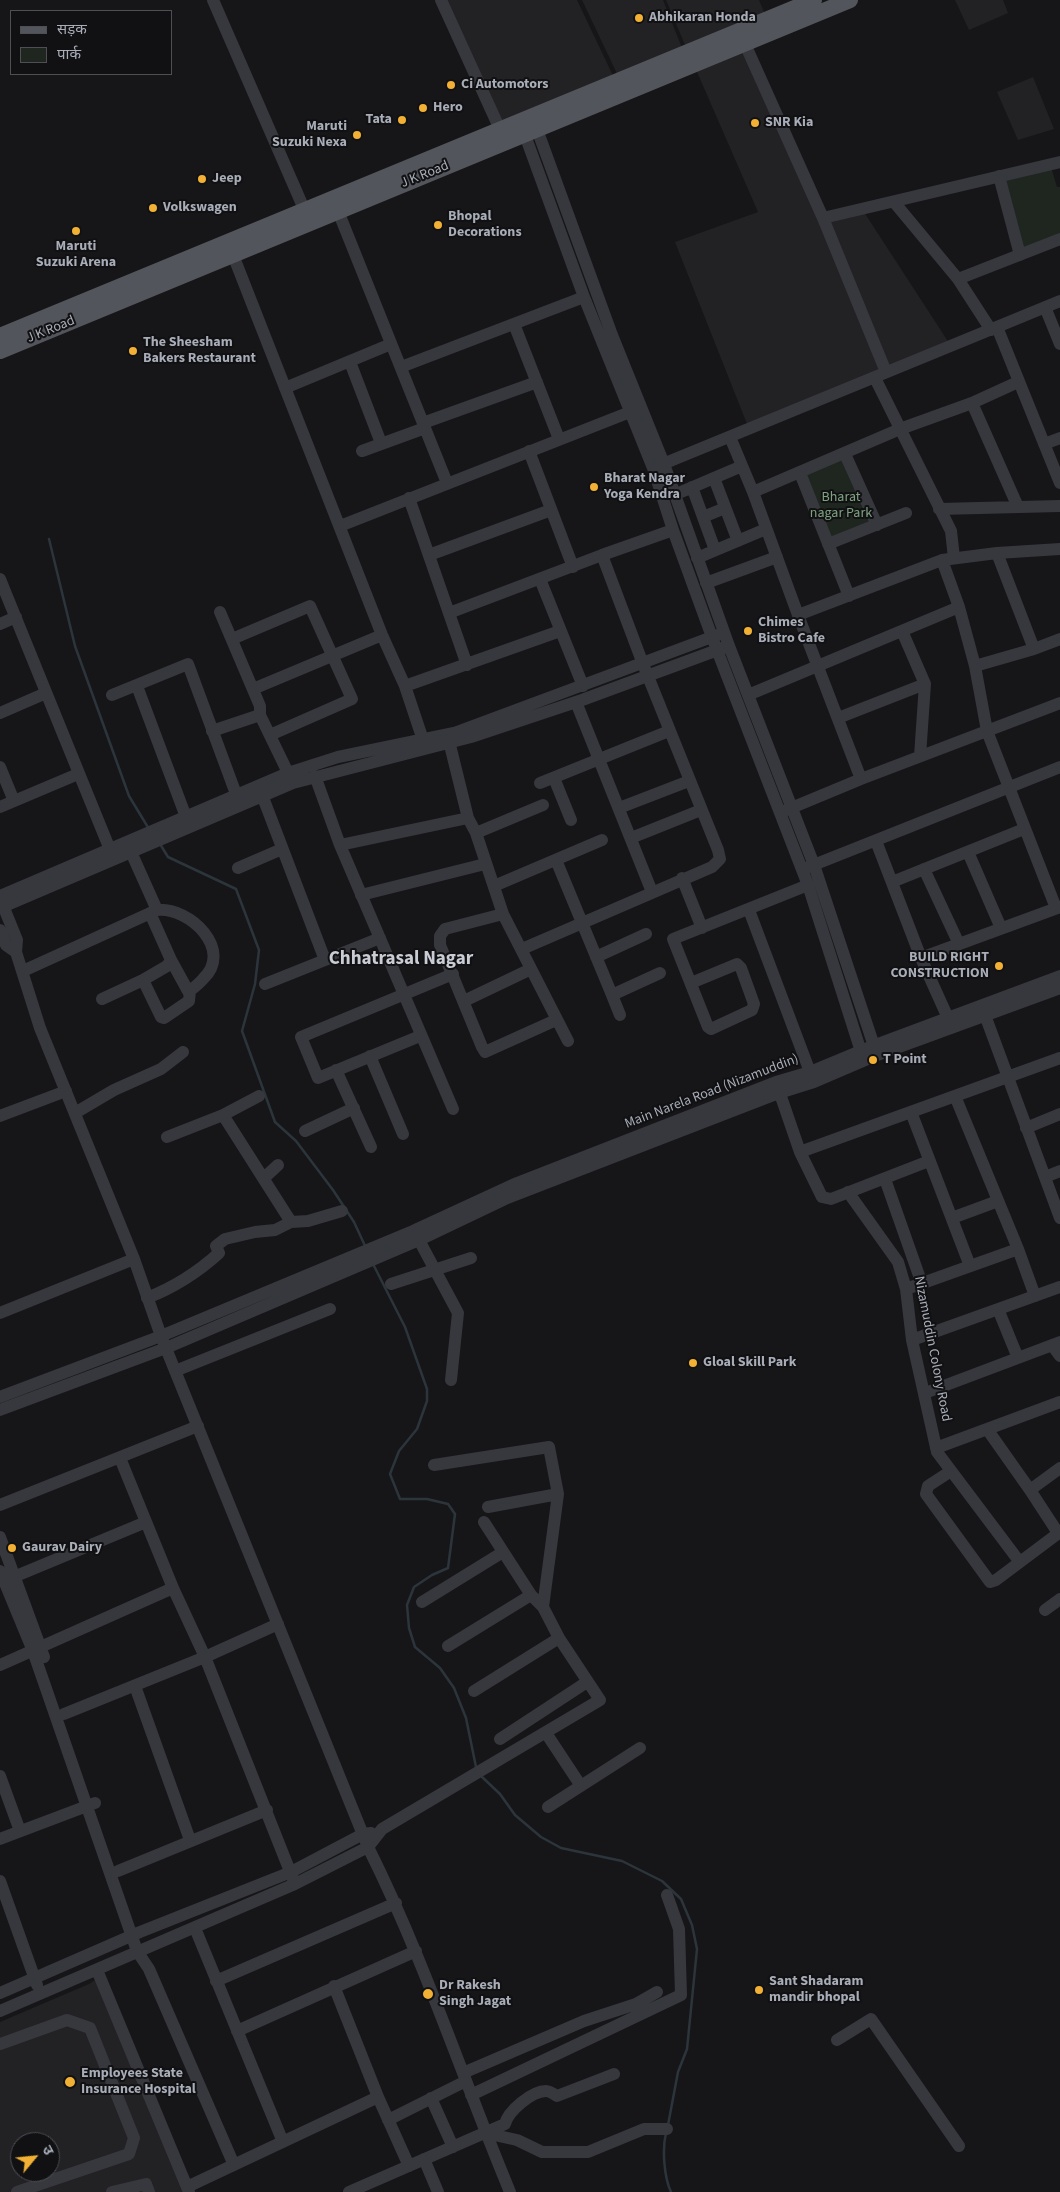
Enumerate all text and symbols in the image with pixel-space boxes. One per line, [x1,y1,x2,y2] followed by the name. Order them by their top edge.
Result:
[10,10,172,75] legend
[649,10,756,26] place label: Abhikaran Honda
[633,12,645,24] marker: Abhikaran Honda
[57,19,87,40] text: सड़क
[57,44,81,65] text: पार्क
[461,77,549,93] place label: Ci Automotors
[445,79,457,91] marker: Ci Automotors
[433,100,463,116] place label: Hero
[417,102,429,114] marker: Hero
[366,112,392,128] place label: Tata
[396,114,408,126] marker: Tata
[765,115,813,131] place label: SNR Kia
[749,117,761,129] marker: SNR Kia
[272,119,347,152] place label: Maruti Suzuki Nexa
[351,129,363,141] marker: Maruti Suzuki Nexa
[398,158,452,192] street label: J K Road
[212,171,242,187] place label: Jeep
[196,173,208,185] marker: Jeep
[163,200,237,216] place label: Volkswagen
[147,202,159,214] marker: Volkswagen
[448,209,522,242] place label: Bhopal Decorations
[432,219,444,231] marker: Bhopal Decorations
[70,225,82,237] marker: Maruti Suzuki Arena
[36,239,116,272] place label: Maruti Suzuki Arena
[24,313,78,347] street label: J K Road
[143,335,256,368] place label: The Sheesham Bakers Restaurant
[127,345,139,357] marker: The Sheesham Bakers Restaurant
[604,471,685,504] place label: Bharat Nagar Yoga Kendra
[588,481,600,493] marker: Bharat Nagar Yoga Kendra
[810,490,872,522] park label: Bharat nagar Park
[758,615,825,648] place label: Chimes Bistro Cafe
[742,625,754,637] marker: Chimes Bistro Cafe
[329,949,473,971] district label: Chhatrasal Nagar
[890,950,989,982] place label: BUILD RIGHT CONSTRUCTION
[993,960,1005,972] marker: BUILD RIGHT CONSTRUCTION
[623,1051,801,1133] street label: Main Narela Road (Nizamuddin)
[883,1052,927,1068] place label: T Point
[867,1054,879,1066] marker: T Point
[910,1275,954,1423] street label: Nizamuddin Colony Road
[703,1355,796,1371] place label: Gloal Skill Park
[687,1357,699,1369] marker: Gloal Skill Park
[22,1540,102,1556] place label: Gaurav Dairy
[6,1542,18,1554] marker: Gaurav Dairy
[769,1974,863,2006] place label: Sant Shadaram mandir bhopal
[439,1978,511,2010] place label: Dr Rakesh Singh Jagat
[753,1984,765,1996] marker: Sant Shadaram mandir bhopal
[421,1987,435,2001] marker: Dr Rakesh Singh Jagat
[81,2066,196,2098] place label: Employees State Insurance Hospital
[63,2075,77,2089] marker: Employees State Insurance Hospital
[10,2132,60,2182] north arrow
[37,2142,58,2159] text: उ

